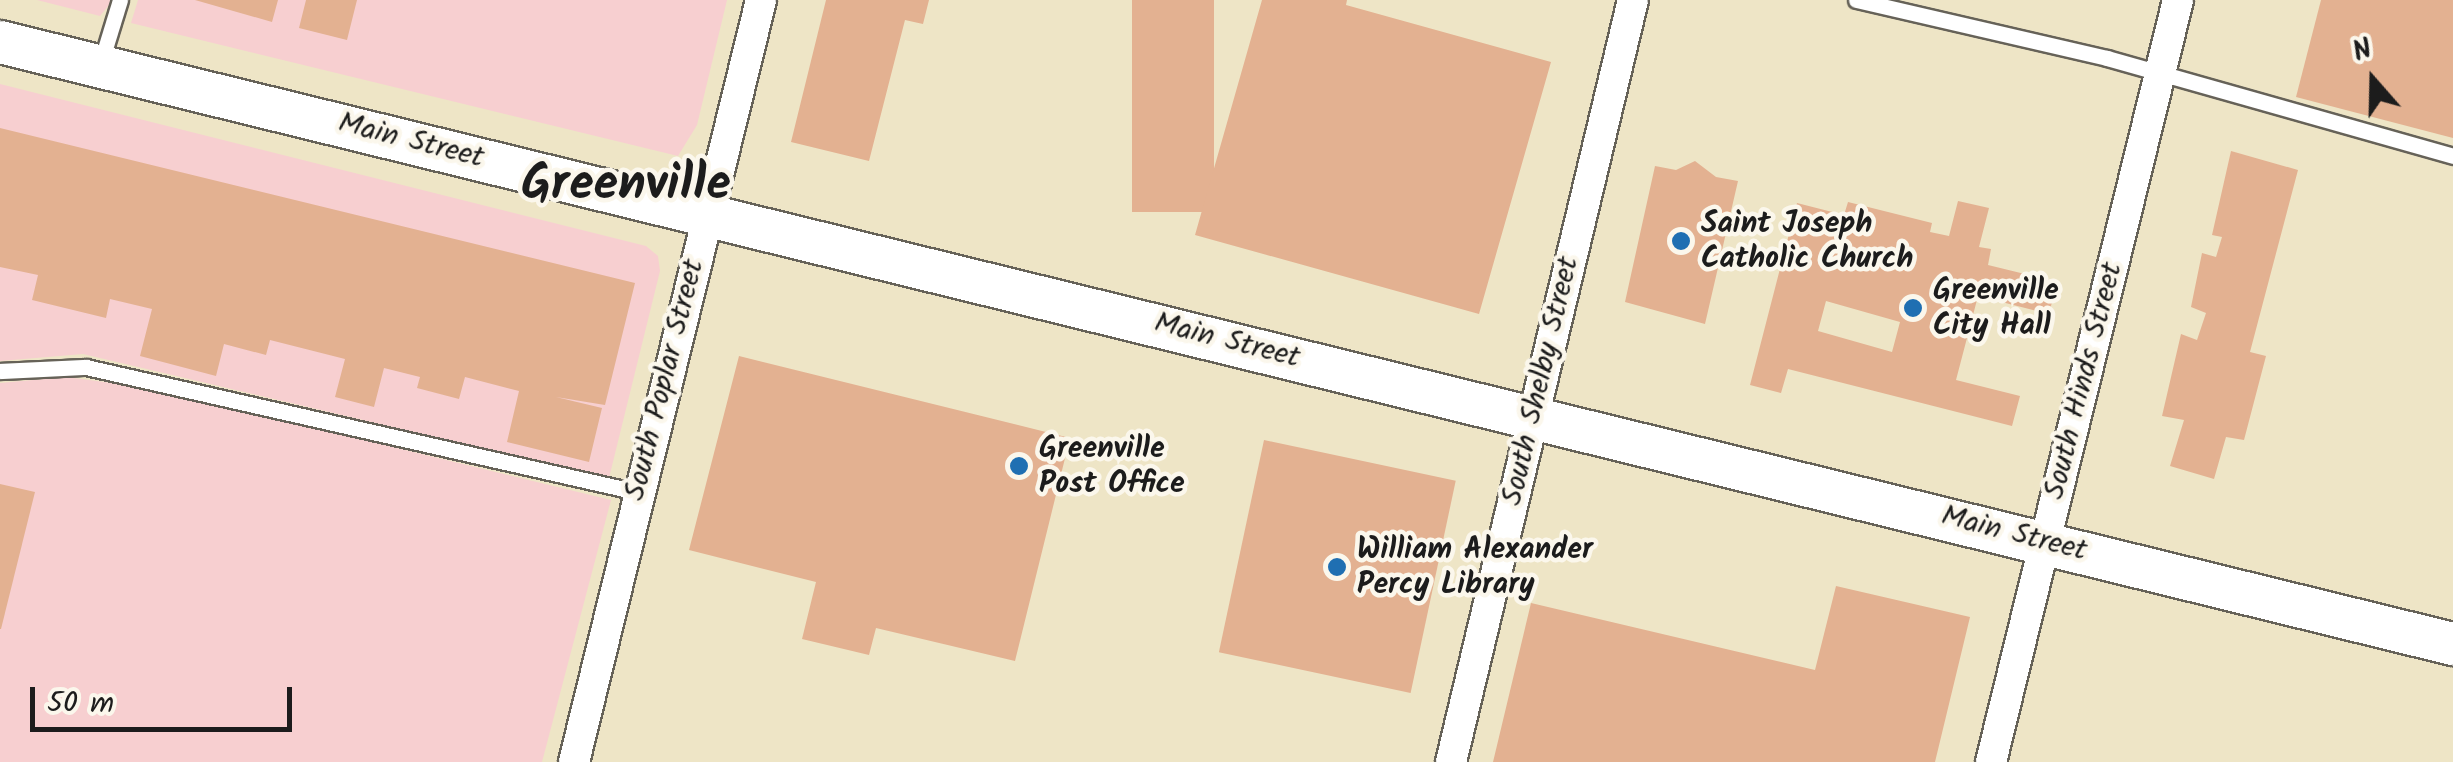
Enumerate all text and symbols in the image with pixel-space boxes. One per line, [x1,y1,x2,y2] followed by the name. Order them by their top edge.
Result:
[2347,27,2379,76] text: N
[2323,30,2423,130] north arrow
[334,106,488,176] street label: Main Street
[521,157,731,217] district label: Greenville
[1701,206,1913,276] place label: Saint Joseph Catholic Church
[1670,230,1692,252] marker: Saint Joseph Catholic Church
[1495,253,1587,509] street label: South Shelby Street
[618,256,712,504] street label: South Poplar Street
[2037,259,2131,503] street label: South Hinds Street
[1933,273,2059,344] place label: Greenville City Hall
[1902,297,1924,319] marker: Greenville City Hall
[1150,306,1304,376] street label: Main Street
[1039,431,1185,502] place label: Greenville Post Office
[1008,455,1030,477] marker: Greenville Post Office
[1937,499,2091,569] street label: Main Street
[1357,532,1593,602] place label: William Alexander Percy Library
[1326,556,1348,578] marker: William Alexander Percy Library
[35,667,298,729] scale bar
[47,680,114,728] text: 50 m

